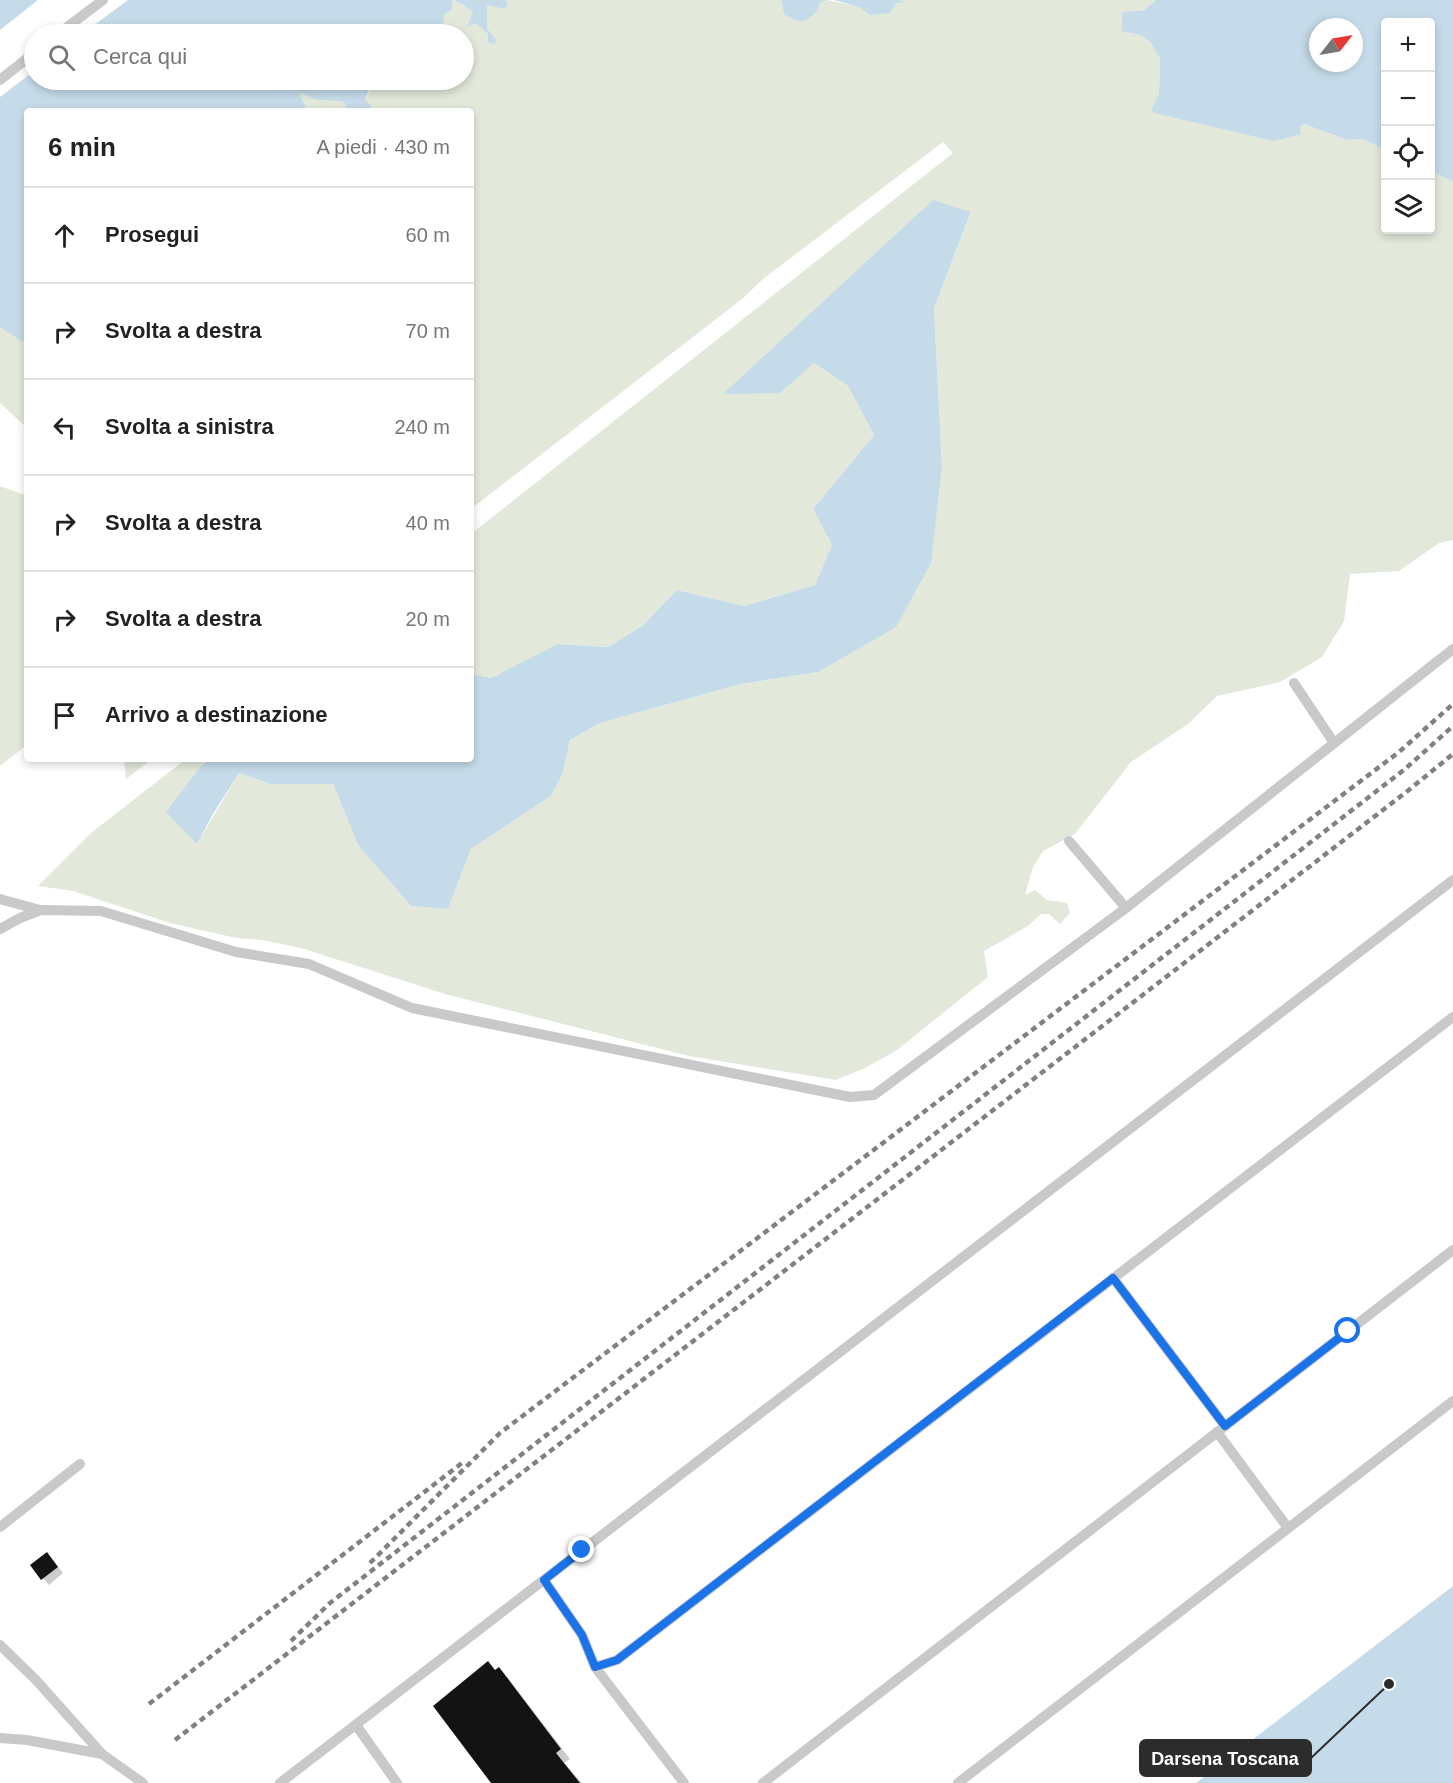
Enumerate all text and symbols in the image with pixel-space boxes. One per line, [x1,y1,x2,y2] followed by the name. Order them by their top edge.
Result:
[1309,18,1363,72] north arrow
[1381,18,1435,234] map controls
[1381,18,1435,72] button: +
[24,24,474,90] search box
[45,41,78,74] icon: search
[93,44,187,69] text: Cerca qui
[1381,72,1435,126] button: −
[1381,126,1435,180] button: locate
[48,132,116,162] text: 6 min
[317,136,450,158] text: A piedi · 430 m
[1381,180,1435,234] button: layers
[48,219,81,252] icon: ahead
[105,222,199,247] text: Prosegui
[406,224,450,246] text: 60 m
[48,315,81,348] icon: right
[105,318,262,343] text: Svolta a destra
[406,320,450,342] text: 70 m
[48,411,81,444] icon: left
[105,414,274,439] text: Svolta a sinistra
[394,416,450,438] text: 240 m
[48,507,81,540] icon: right
[105,510,262,535] text: Svolta a destra
[406,512,450,534] text: 40 m
[48,603,81,636] icon: right
[105,606,262,631] text: Svolta a destra
[406,608,450,630] text: 20 m
[48,699,81,732] icon: arrive
[105,702,328,727] text: Arrivo a destinazione
[1334,1317,1360,1343] route start
[568,1536,594,1562] route end
[1140,1740,1311,1776] callout: Darsena Toscana
[1151,1749,1300,1769] text: Darsena Toscana

